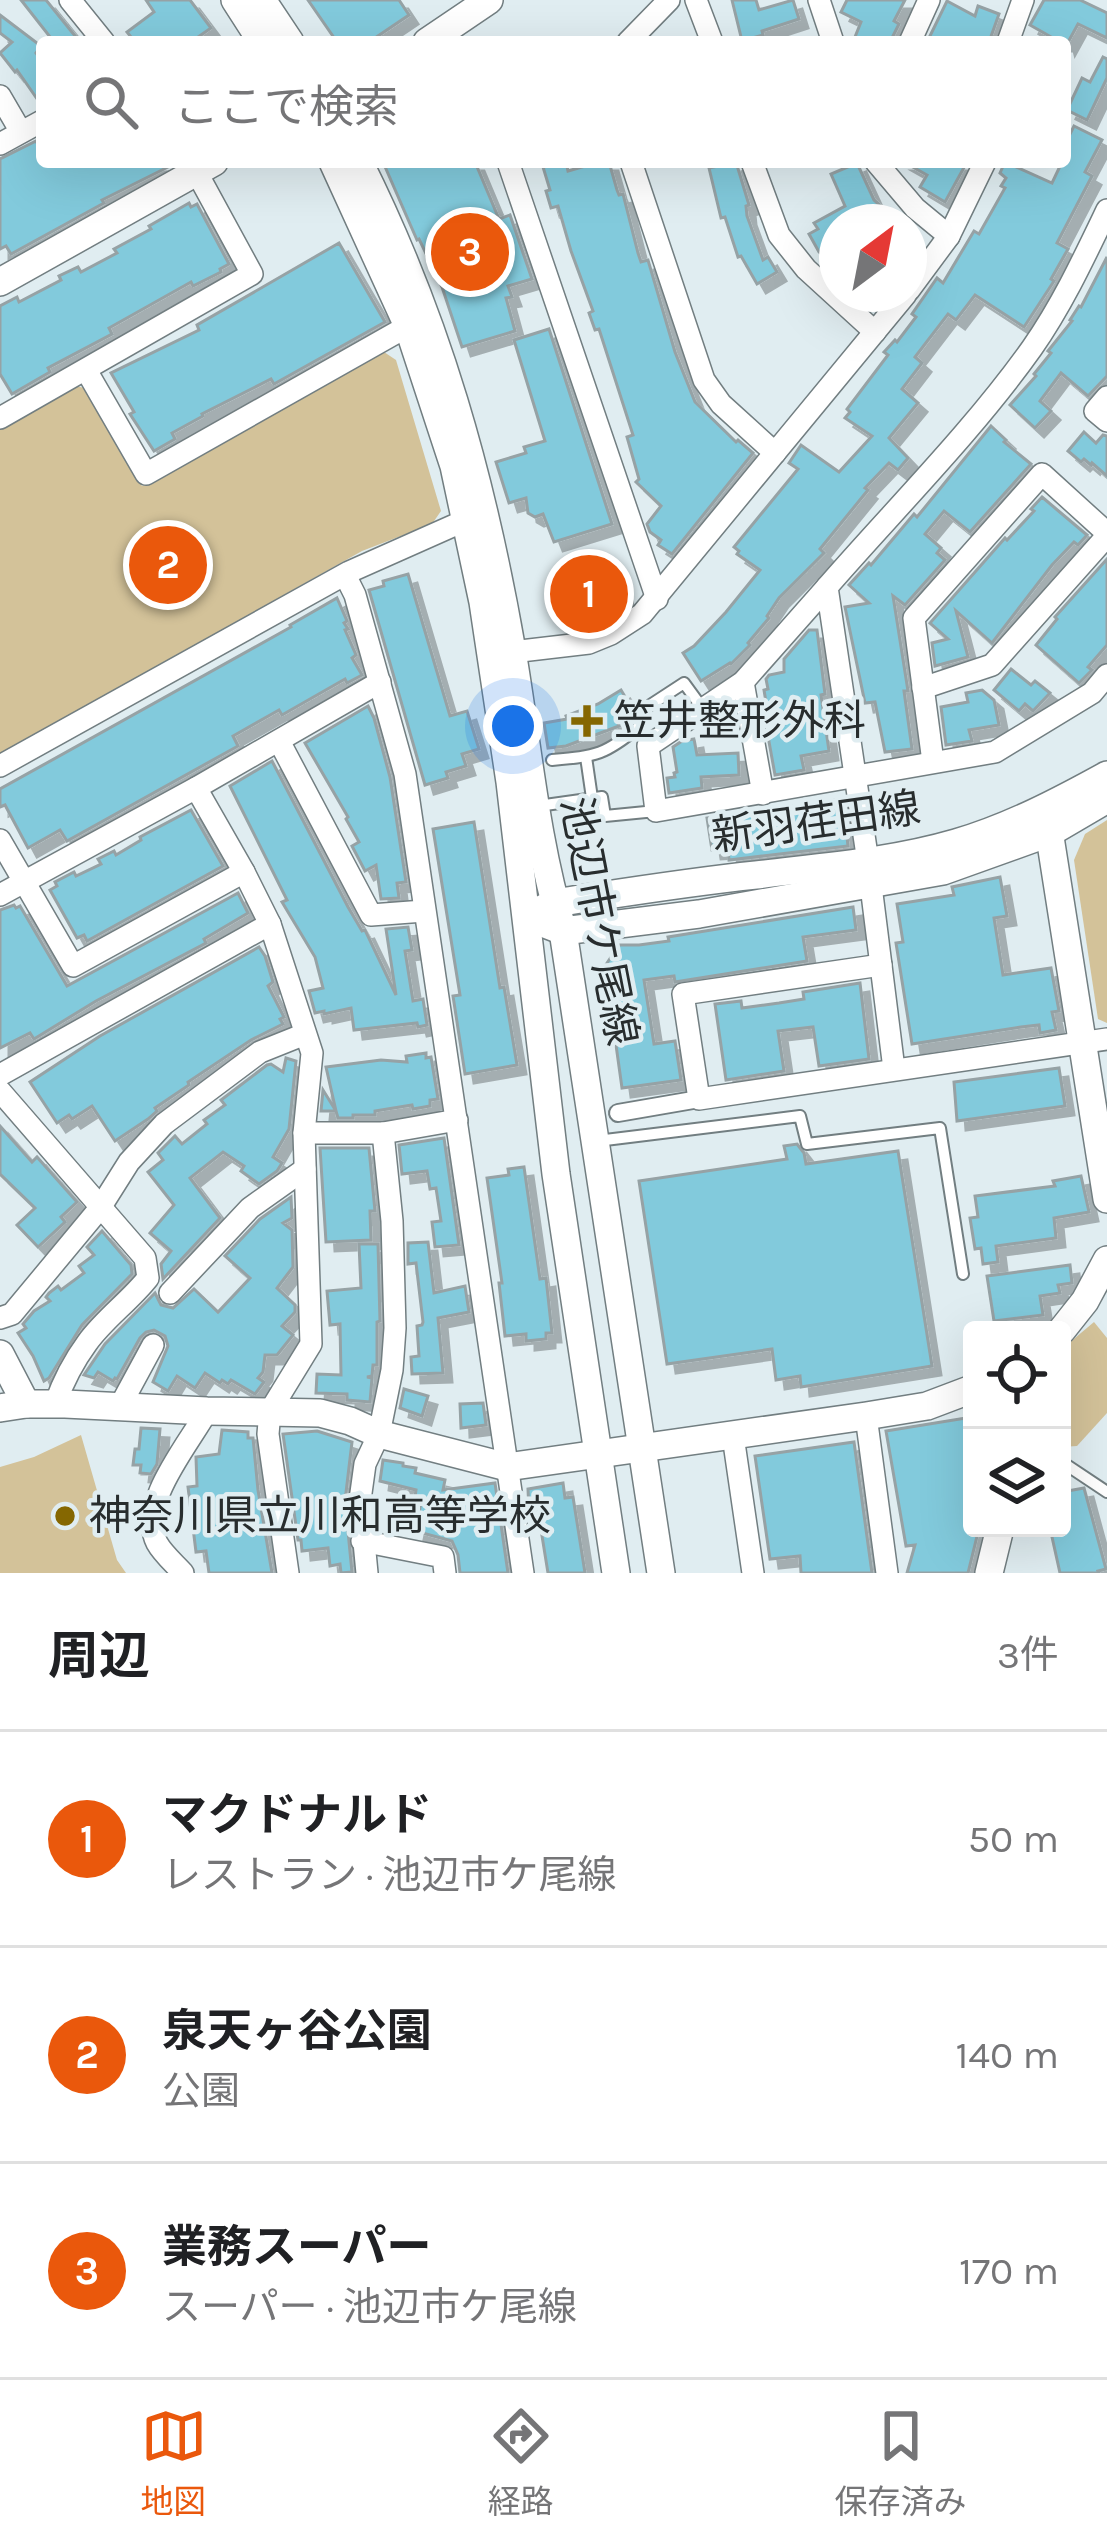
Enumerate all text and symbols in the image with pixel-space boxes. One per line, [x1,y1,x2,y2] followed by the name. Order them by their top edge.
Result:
[36,36,1071,168] search box
[78,69,144,135] icon: search
[174,81,399,133] text: ここで検索
[819,204,927,312] north arrow
[431,207,509,297] pin: 3
[129,520,207,610] pin: 2
[550,549,628,639] pin: 1
[483,696,543,756] your location
[614,696,866,746] place label: 笠井整形外科
[571,705,603,737] marker: 笠井整形外科
[709,783,923,861] street label: 新羽荏田線
[550,793,648,1049] street label: 池辺市ケ尾線
[963,1321,1071,1537] map controls
[963,1321,1071,1429] button: locate
[963,1429,1071,1537] button: layers
[89,1491,551,1541] place label: 神奈川県立川和高等学校
[52,1503,78,1529] marker: 神奈川県立川和高等学校
[48,1626,150,1686] text: 周辺
[997,1632,1059,1678] text: 3件
[162,1789,432,1841] text: マクドナルド
[80,1816,94,1862] text: 1
[968,1816,1059,1862] text: 50 m
[162,1852,617,1898] text: レストラン · 池辺市ケ尾線
[162,2005,432,2057] text: 泉天ヶ谷公園
[75,2032,99,2078] text: 2
[955,2032,1059,2078] text: 140 m
[162,2068,240,2114] text: 公園
[162,2221,432,2273] text: 業務スーパー
[75,2248,99,2294] text: 3
[959,2248,1059,2294] text: 170 m
[162,2284,577,2330] text: スーパー · 池辺市ケ尾線
[141,2403,207,2523] tab: 地図
[488,2403,554,2523] tab: 経路
[835,2403,967,2523] tab: 保存済み

